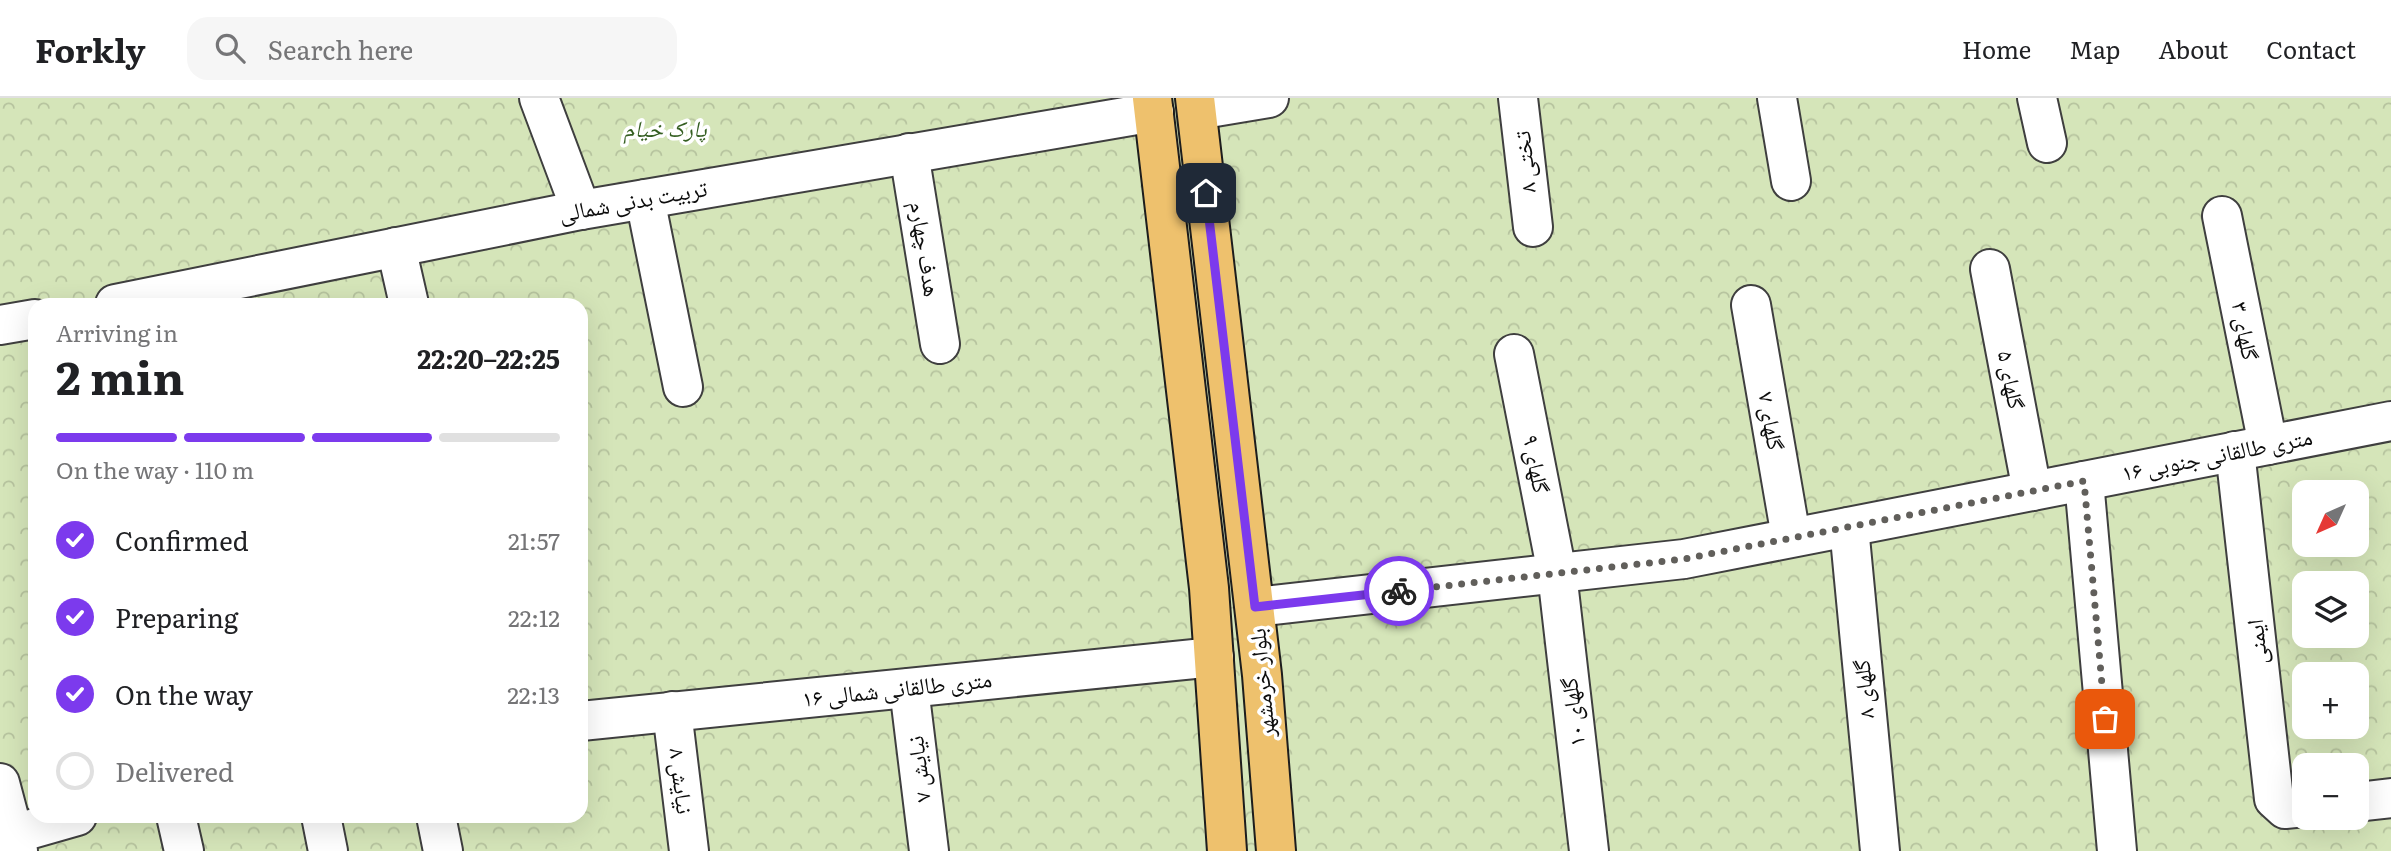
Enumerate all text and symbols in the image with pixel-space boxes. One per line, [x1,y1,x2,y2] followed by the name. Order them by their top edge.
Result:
[187,17,677,80] search box
[35,24,145,73] text: Forkly
[211,29,249,67] icon: search
[267,29,413,68] text: Search here
[1962,31,2031,66] text: Home
[2069,31,2120,66] text: Map
[2158,31,2228,66] text: About
[2266,31,2356,66] text: Contact
[623,110,708,145] park label: پارک خیام
[1503,129,1543,195] street label: تختی ۸
[1176,163,1236,223] pin
[556,169,710,229] street label: تربیت بدنی شمالی
[1187,174,1225,212] icon: home
[902,199,951,299] street label: هدف چهارم
[2225,298,2269,363] street label: گلهای ۳
[56,315,178,349] text: Arriving in
[417,338,560,377] text: 22:20–22:25
[56,341,185,409] text: 2 min
[1991,347,2035,412] street label: گلهای ۵
[1751,389,1795,453] street label: گلهای ۷
[2118,418,2315,488] street label: ۱۶ متری طالقانی جنوبی
[1516,431,1560,496] street label: گلهای ۹
[56,452,254,486] text: On the way · 110 m
[2292,480,2370,556] north arrow
[2292,480,2369,830] map controls
[115,520,249,559] text: Confirmed
[56,521,94,559] icon: check
[508,523,560,557] text: 21:57
[1364,556,1434,626] courier
[2292,571,2369,648] button: layers
[1380,572,1418,610] icon: bike
[115,597,238,636] text: Preparing
[56,598,94,636] icon: check
[508,600,560,634] text: 22:12
[2236,618,2274,667] street label: ایمنی
[1238,627,1282,740] street label: بلوار خرمشهر
[1842,658,1882,720] street label: گلهای ۸
[800,660,993,714] street label: ۱۶ متری طالقانی شمالی
[2292,662,2369,739] button: +
[115,674,253,713] text: On the way
[56,675,94,713] icon: check
[1550,675,1592,749] street label: گلهای ۱۰
[507,677,560,711] text: 22:13
[2075,689,2135,749] pin
[2086,700,2124,738] icon: bag
[896,734,938,804] street label: نیایش ۷
[662,746,704,816] street label: نیایش ۸
[115,751,234,790] text: Delivered
[2292,753,2369,830] button: −

